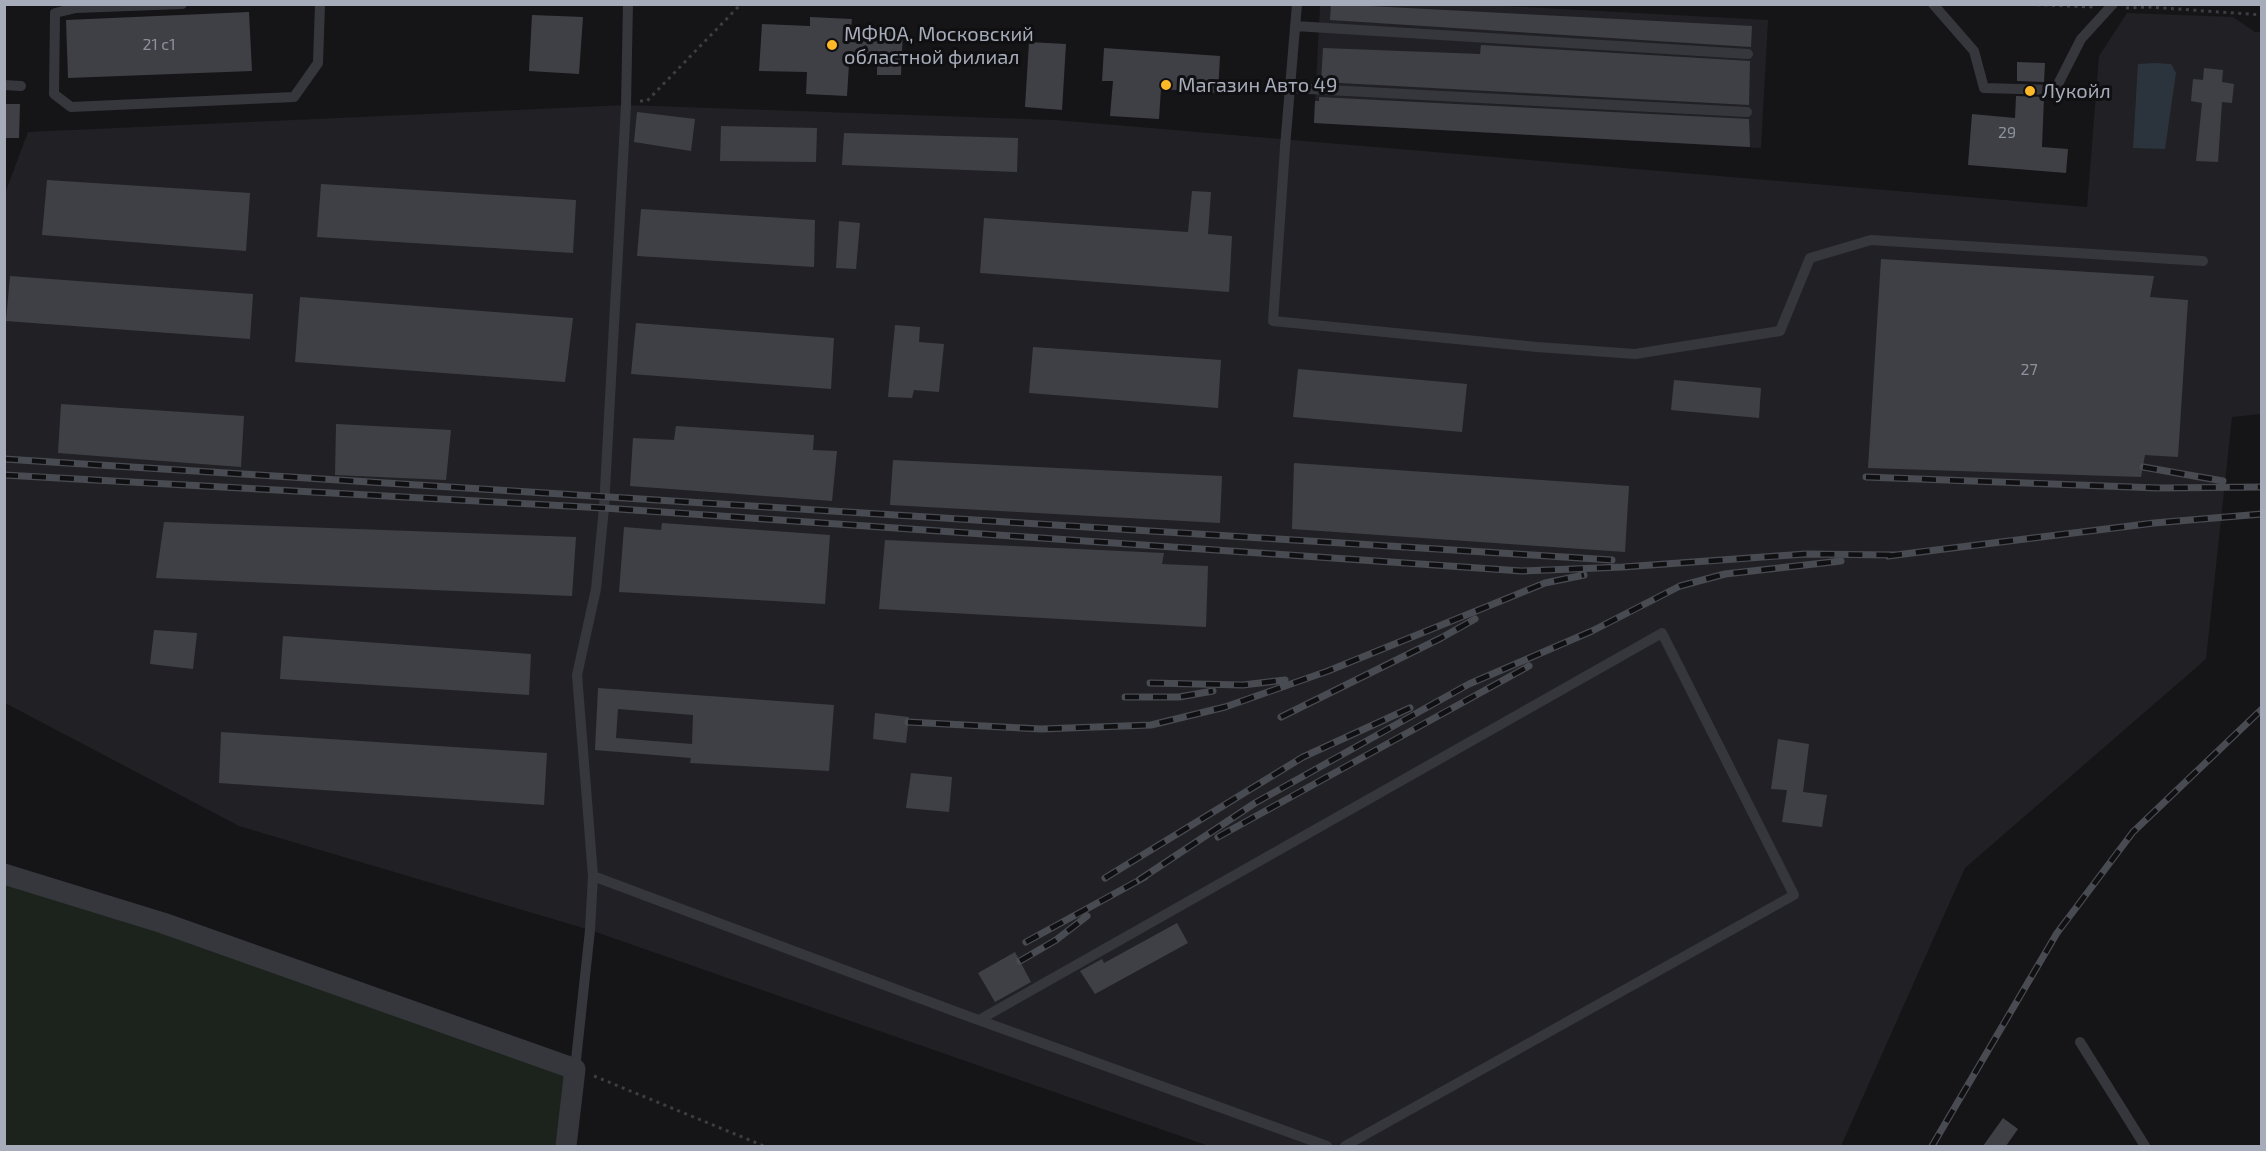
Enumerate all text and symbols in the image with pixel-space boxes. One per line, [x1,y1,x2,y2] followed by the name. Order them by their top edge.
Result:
[844,22,1034,69] place label: МФЮА, Московский областной филиал
[142,35,176,55] house number: 21 с1
[825,38,839,52] marker: МФЮА, Московский областной филиал
[1178,73,1337,97] place label: Магазин Авто 49
[1159,78,1173,92] marker: Магазин Авто 49
[2042,79,2111,103] place label: Лукойл
[2023,84,2037,98] marker: Лукойл
[1998,123,2016,143] house number: 29
[2020,360,2038,380] house number: 27

